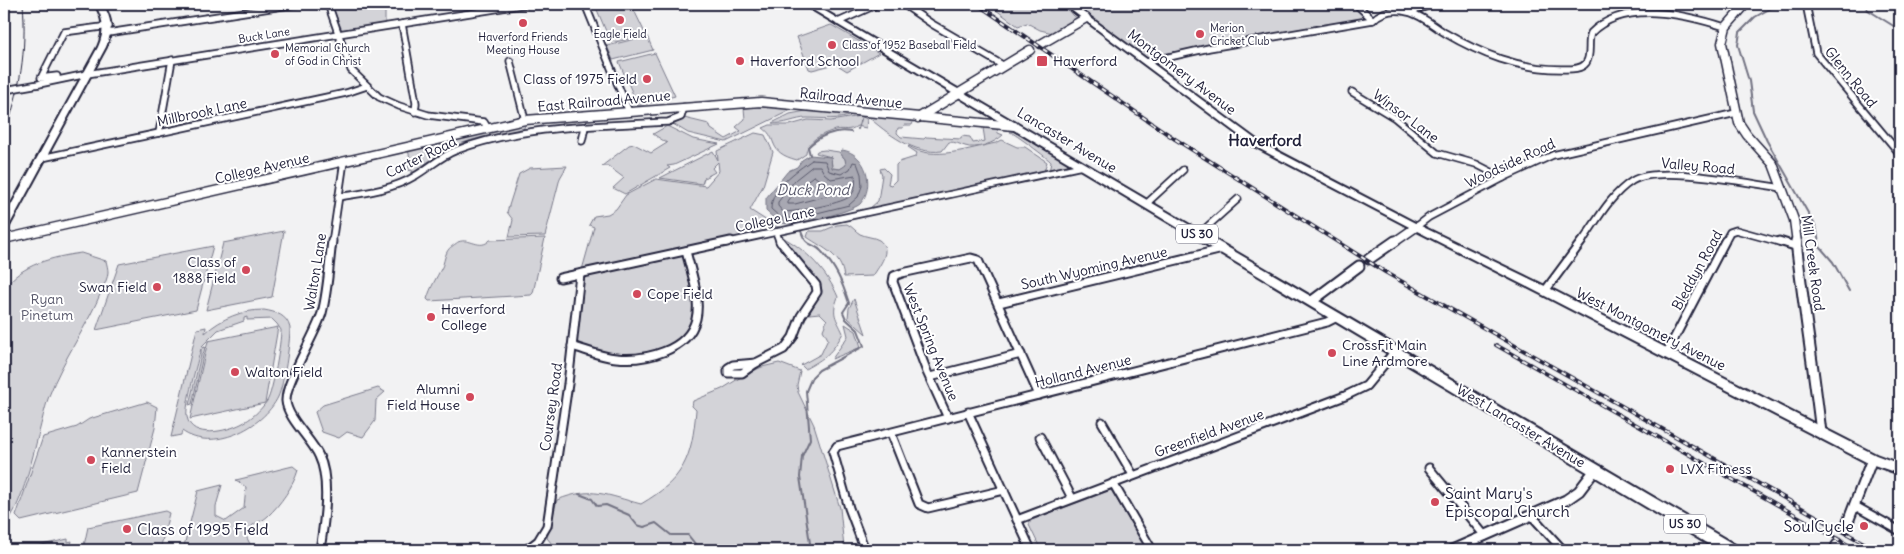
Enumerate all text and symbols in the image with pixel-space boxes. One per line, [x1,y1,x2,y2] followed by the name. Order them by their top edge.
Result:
[614,14,626,26] marker: Eagle Field
[517,17,529,29] marker: Haverford Friends Meeting House
[1210,21,1270,48] place label: Merion Cricket Club
[237,24,291,46] street label: Buck Lane
[1124,25,1240,119] street label: Montgomery Avenue
[593,27,647,41] place label: Eagle Field
[1194,28,1206,40] marker: Merion Cricket Club
[478,30,568,57] place label: Haverford Friends Meeting House
[842,38,977,52] place label: Class of 1952 Baseball Field
[826,39,838,51] marker: Class of 1952 Baseball Field
[285,41,370,68] place label: Memorial Church of God in Christ
[1821,43,1881,111] street label: Glenn Road
[269,48,281,60] marker: Memorial Church of God in Christ
[750,52,859,70] place label: Haverford School
[1053,52,1117,70] place label: Haverford
[1035,54,1049,68] marker: Haverford
[734,55,746,67] marker: Haverford School
[523,70,637,88] place label: Class of 1975 Field
[641,73,653,85] marker: Class of 1975 Field
[799,84,903,112] street label: Railroad Avenue
[1369,85,1443,147] street label: Winsor Lane
[537,86,671,116] street label: East Railroad Avenue
[155,94,249,130] street label: Millbrook Lane
[1014,103,1120,177] street label: Lancaster Avenue
[1228,130,1302,150] district label: Haverford
[383,132,459,182] street label: Carter Road
[1462,134,1558,192] street label: Woodside Road
[213,148,311,188] street label: College Avenue
[1660,154,1736,178] street label: Valley Road
[777,180,852,199] water label: Duck Pond
[734,202,816,236] street label: College Lane
[1797,214,1829,312] street label: Mill Creek Road
[1176,224,1218,243] road number: US 30
[1668,227,1726,313] street label: Bleddyn Road
[300,232,330,312] street label: Walton Lane
[1019,242,1169,294] street label: South Wyoming Avenue
[173,253,236,287] place label: Class of 1888 Field
[240,264,252,276] marker: Class of 1888 Field
[79,278,147,296] place label: Swan Field
[151,281,163,293] marker: Swan Field
[899,281,963,403] street label: West Spring Avenue
[1573,283,1729,375] street label: West Montgomery Avenue
[647,285,713,303] place label: Cope Field
[631,288,643,300] marker: Cope Field
[21,290,73,324] park label: Ryan Pinetum
[441,300,505,334] place label: Haverford College
[425,311,437,323] marker: Haverford College
[1342,336,1428,370] place label: CrossFit Main Line Ardmore
[1326,347,1338,359] marker: CrossFit Main Line Ardmore
[1033,350,1133,392] street label: Holland Avenue
[536,362,566,452] street label: Coursey Road
[245,363,322,381] place label: Walton Field
[229,366,241,378] marker: Walton Field
[387,380,460,414] place label: Alumni Field House
[1453,380,1589,472] street label: West Lancaster Avenue
[464,391,476,403] marker: Alumni Field House
[1152,405,1266,461] street label: Greenfield Avenue
[101,443,177,477] place label: Kannerstein Field
[85,454,97,466] marker: Kannerstein Field
[1680,460,1752,478] place label: LVX Fitness
[1664,463,1676,475] marker: LVX Fitness
[1445,483,1570,521] place label: Saint Mary's Episcopal Church
[1429,496,1441,508] marker: Saint Mary's Episcopal Church
[1664,514,1706,534] road number: US 30
[1783,516,1854,536] place label: SoulCycle
[137,519,269,539] place label: Class of 1995 Field
[1858,520,1870,532] marker: SoulCycle
[121,523,133,535] marker: Class of 1995 Field

